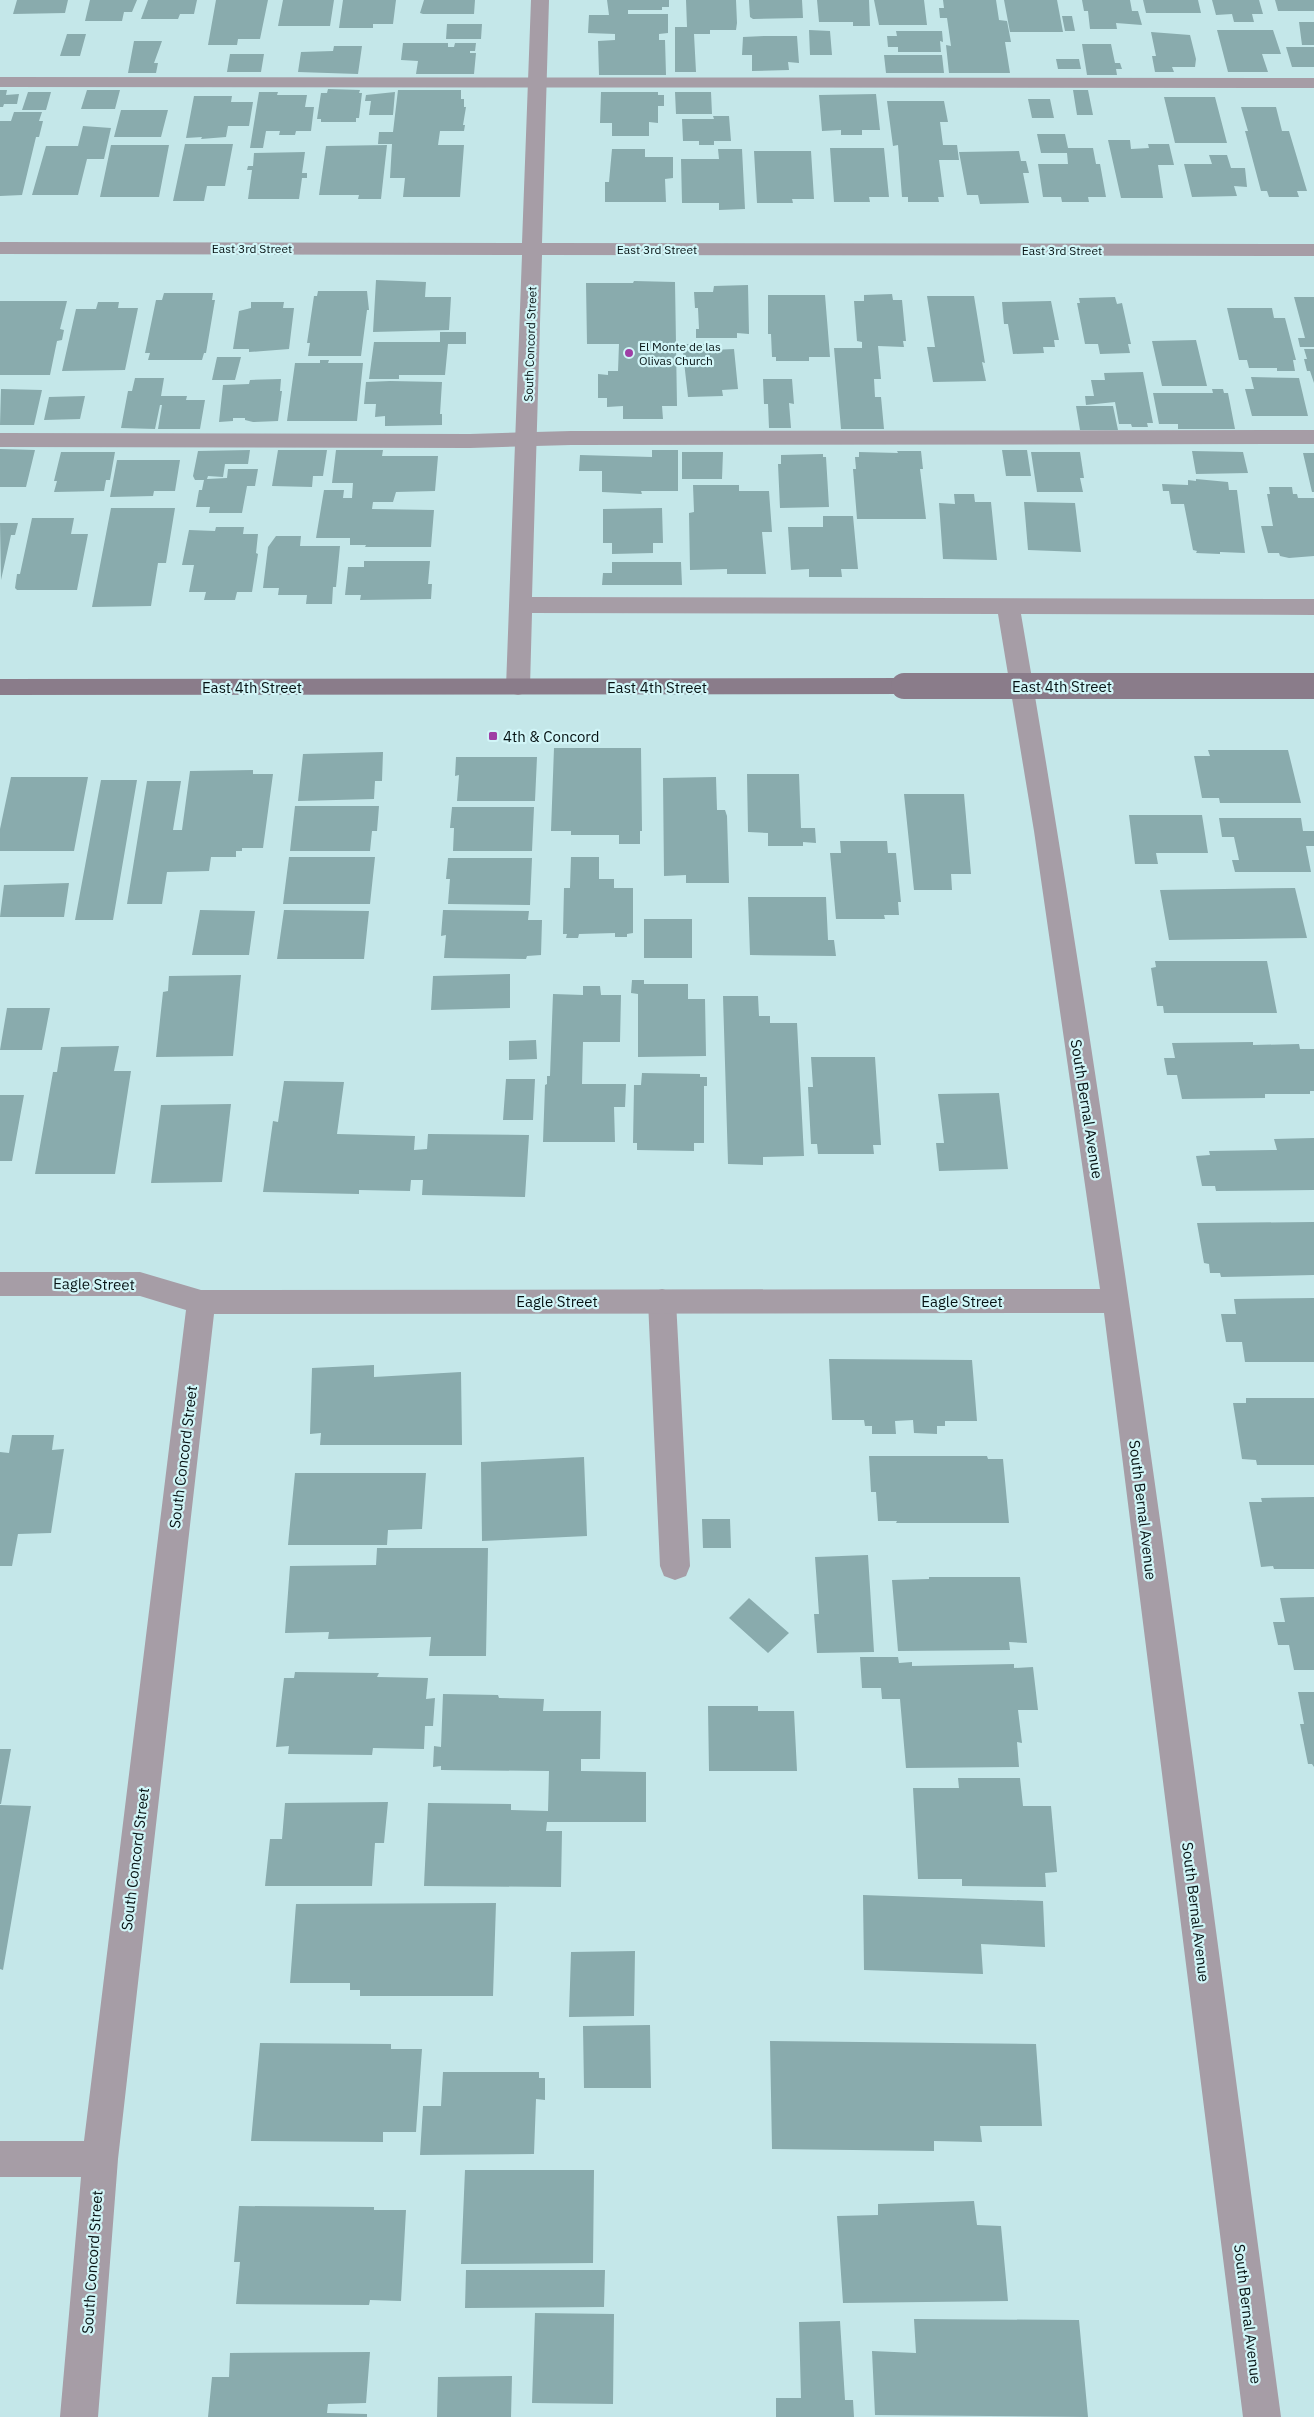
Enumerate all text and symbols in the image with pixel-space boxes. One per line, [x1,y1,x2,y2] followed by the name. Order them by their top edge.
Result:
[212,241,292,256] street label: East 3rd Street
[617,242,697,257] street label: East 3rd Street
[1022,243,1102,258] street label: East 3rd Street
[520,286,540,402] street label: South Concord Street
[639,339,721,368] place label: El Monte de las Olivas Church
[623,347,635,359] marker: El Monte de las Olivas Church
[1012,677,1112,696] street label: East 4th Street
[202,678,302,697] street label: East 4th Street
[607,678,707,697] street label: East 4th Street
[503,727,599,746] place label: 4th & Concord
[487,730,499,742] marker: 4th & Concord
[1067,1038,1107,1180] street label: South Bernal Avenue
[53,1274,135,1294] street label: Eagle Street
[516,1292,598,1311] street label: Eagle Street
[921,1292,1003,1311] street label: Eagle Street
[165,1384,201,1530] street label: South Concord Street
[1125,1439,1161,1581] street label: South Bernal Avenue
[117,1786,153,1932] street label: South Concord Street
[1178,1841,1214,1983] street label: South Bernal Avenue
[78,2190,106,2334] street label: South Concord Street
[1230,2243,1266,2385] street label: South Bernal Avenue

